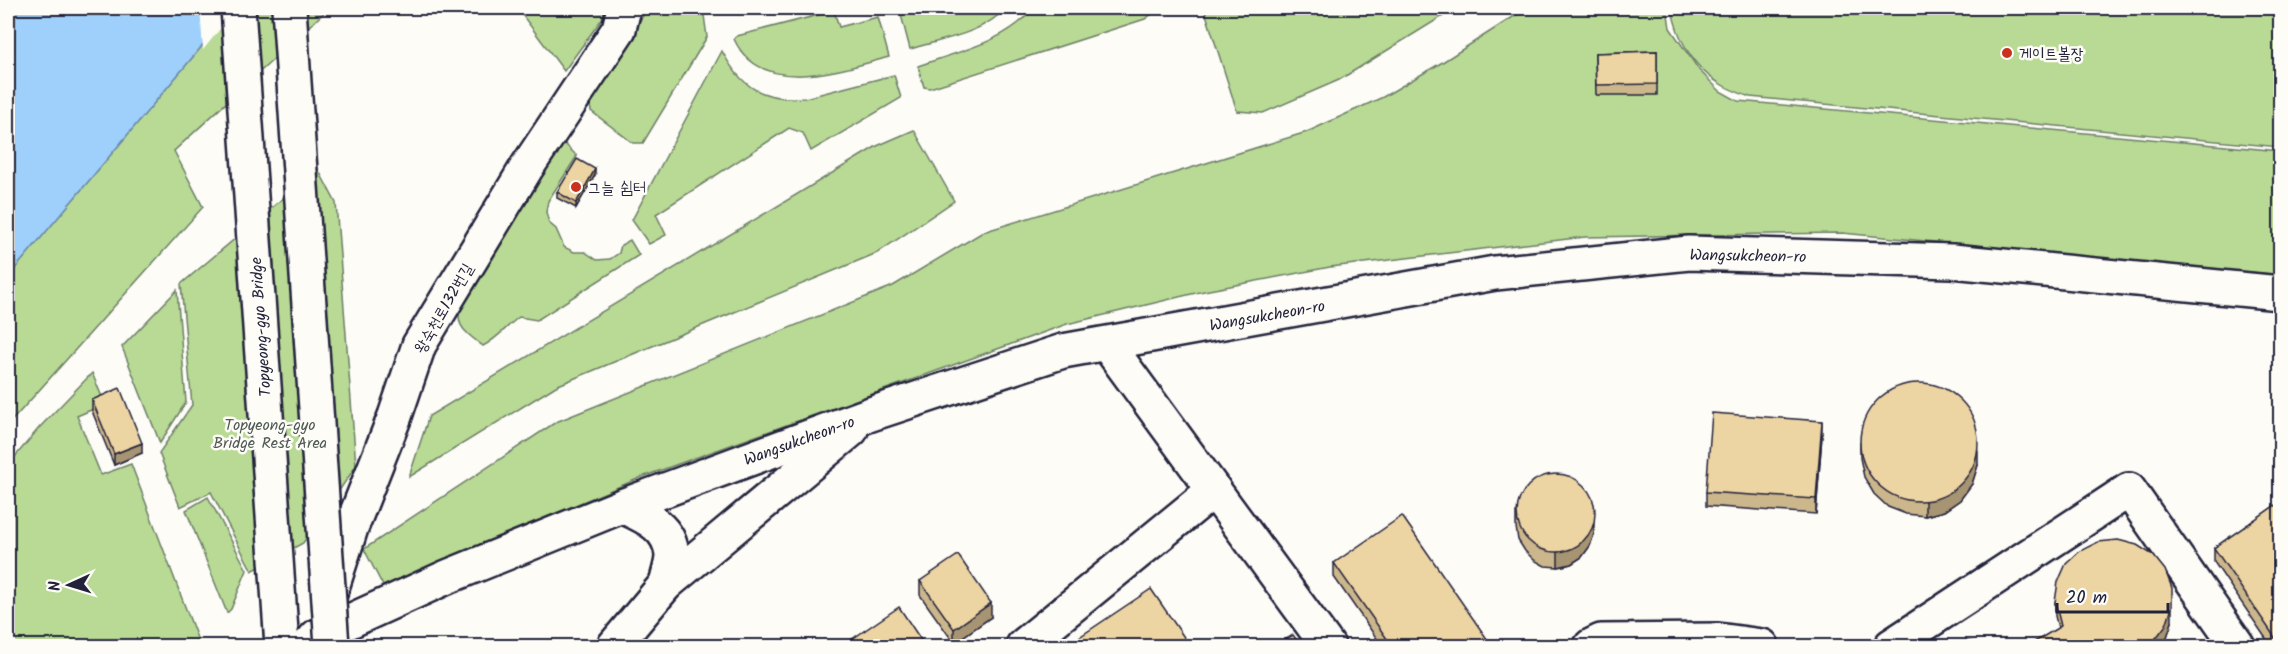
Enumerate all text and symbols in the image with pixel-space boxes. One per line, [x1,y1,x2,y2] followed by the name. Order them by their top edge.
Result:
[2019,42,2084,67] place label: 게이트볼장
[2000,46,2014,60] marker: 게이트볼장
[588,176,646,201] place label: 그늘 쉼터
[569,180,583,194] marker: 그늘 쉼터
[1689,243,1807,270] street label: Wangsukcheon-ro
[244,256,279,397] street label: Topyeong-gyo Bridge
[408,259,480,359] street label: 왕숙천로132번길
[1208,294,1327,339] street label: Wangsukcheon-ro
[740,410,859,473] street label: Wangsukcheon-ro
[213,413,327,456] park label: Topyeong-gyo Bridge Rest Area
[39,555,99,615] north arrow
[2057,576,2168,614] scale bar
[43,580,68,592] text: N
[2066,584,2107,613] text: 20 m

